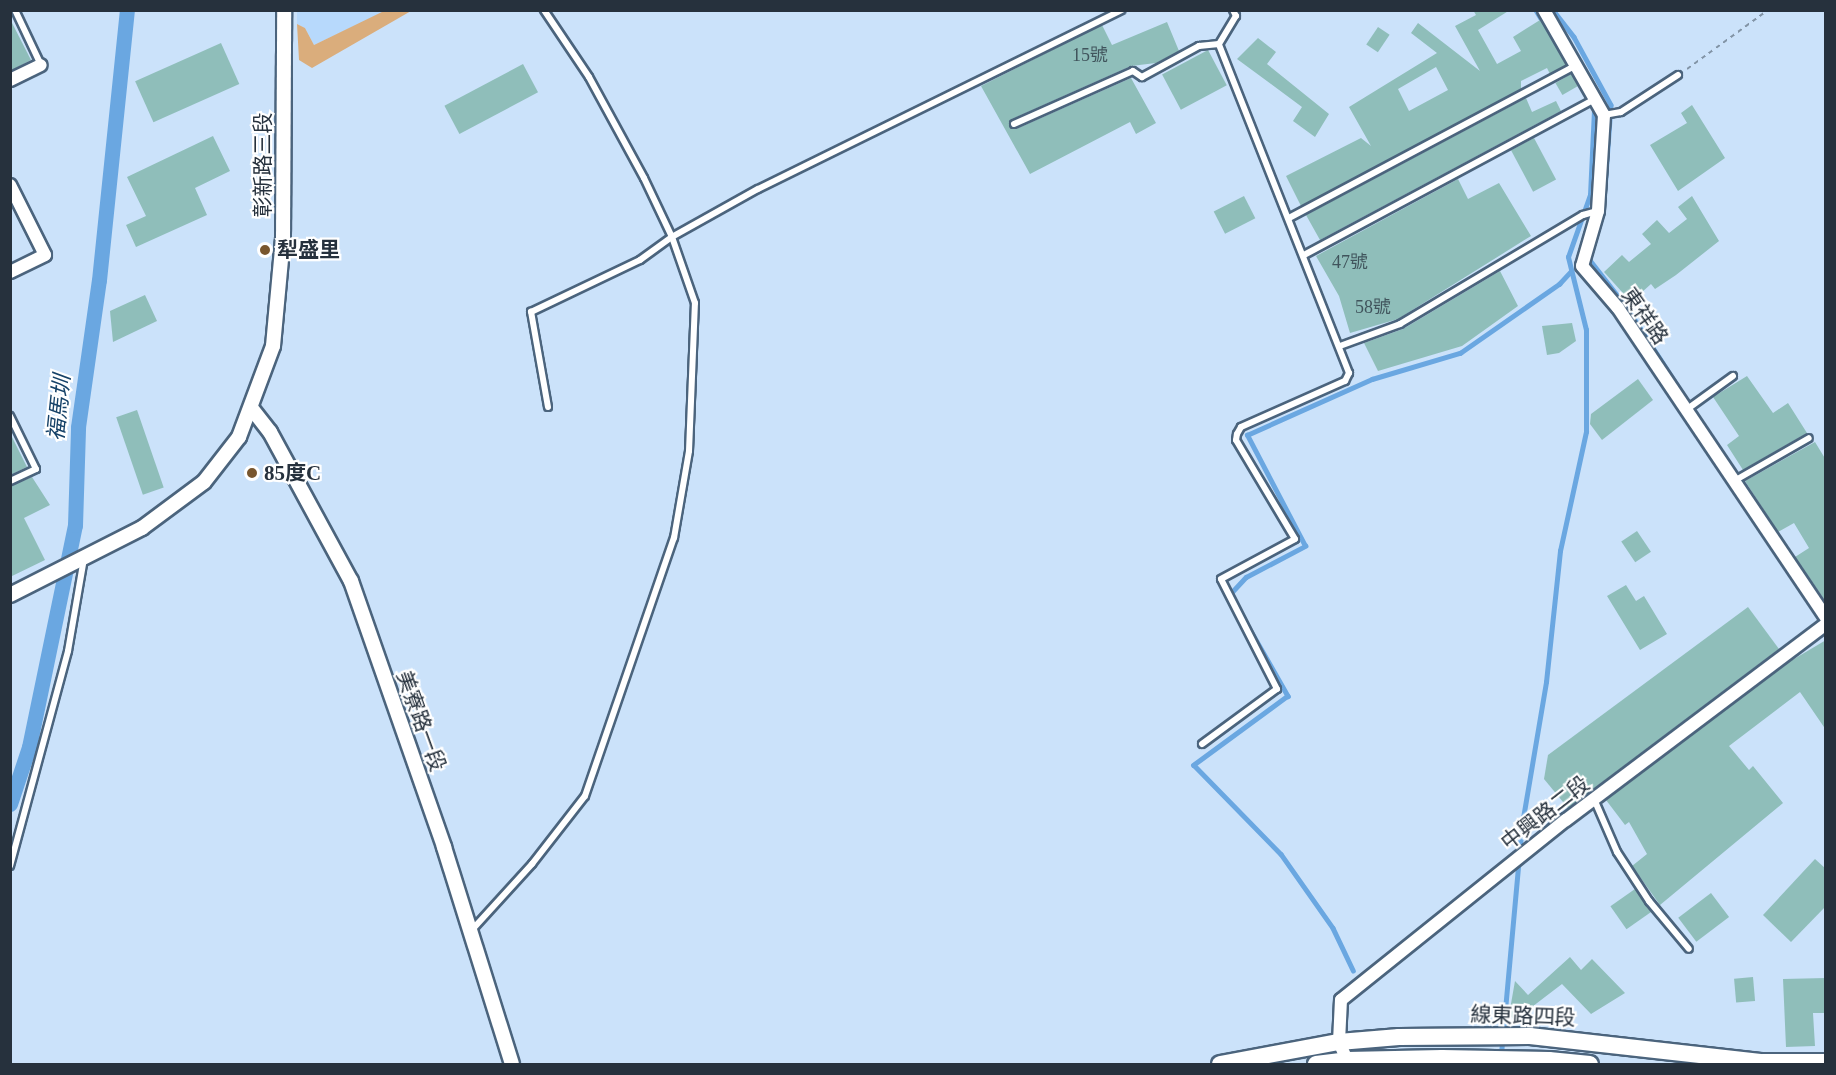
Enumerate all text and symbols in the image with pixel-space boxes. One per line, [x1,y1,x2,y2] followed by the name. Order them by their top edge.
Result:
[1072,44,1108,66] house number: 15號
[250,113,276,217] street label: 彰新路三段
[277,237,340,263] place label: 犁盛里
[258,243,272,257] marker: 犁盛里
[1332,251,1368,273] house number: 47號
[1617,283,1673,349] street label: 東祥路
[1355,296,1391,318] house number: 58號
[42,374,76,442] water label: 福馬圳
[264,460,321,486] place label: 85度C
[245,466,259,480] marker: 85度C
[391,667,451,775] street label: 美寮路一段
[1496,771,1594,855] street label: 中興路二段
[1470,1002,1576,1030] street label: 線東路四段

